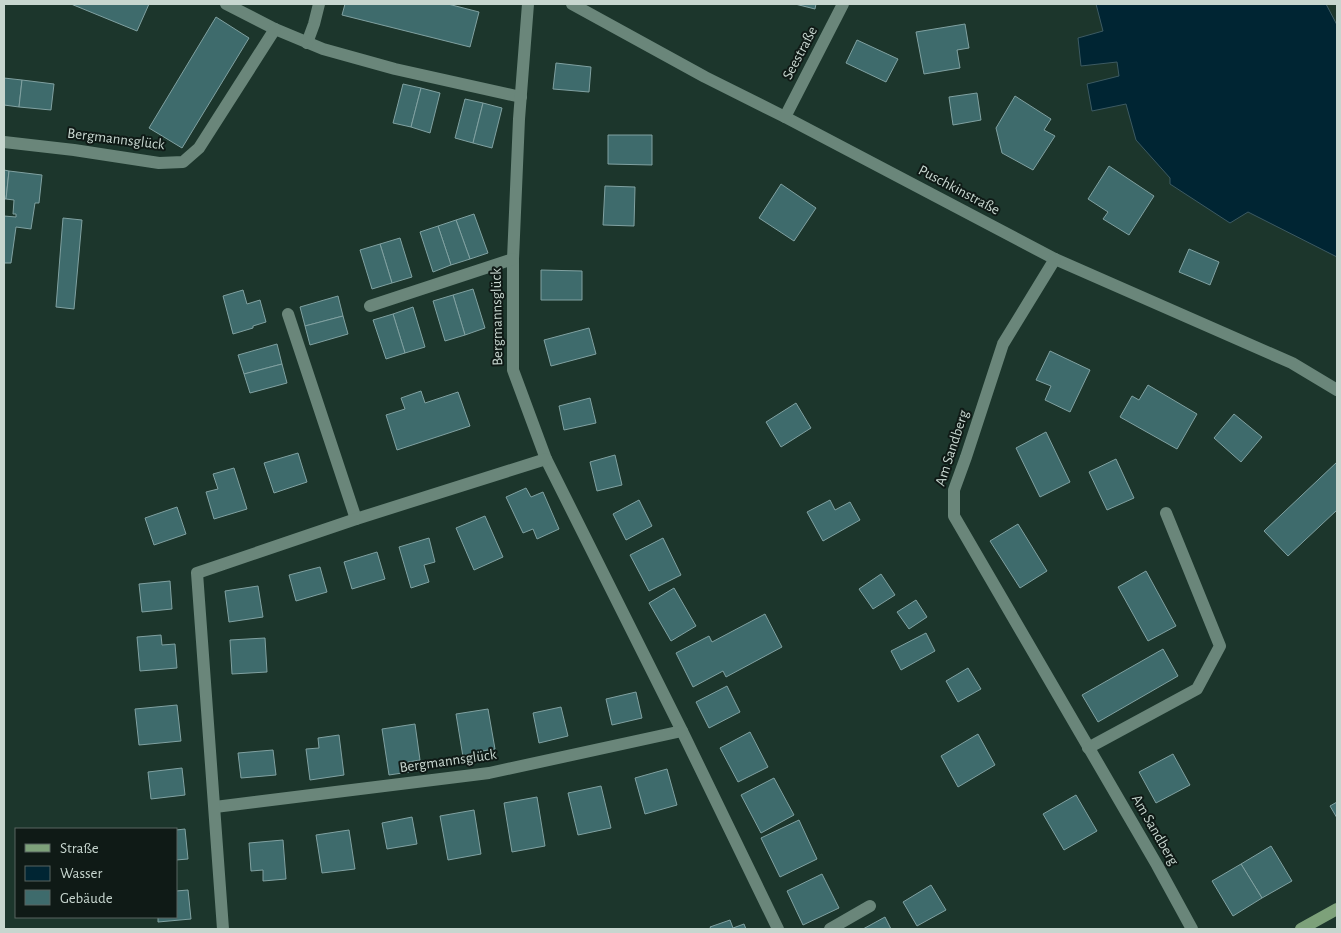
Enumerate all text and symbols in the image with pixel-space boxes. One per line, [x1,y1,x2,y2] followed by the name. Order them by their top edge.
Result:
[780,24,820,82] street label: Seestraße
[66,126,166,152] street label: Bergmannsglück
[916,162,1002,218] street label: Puschkinstraße
[489,268,505,366] street label: Bergmannsglück
[933,408,972,488] street label: Am Sandberg
[398,747,498,775] street label: Bergmannsglück
[1129,792,1182,868] street label: Am Sandberg
[15,828,178,918] legend
[60,841,99,856] text: Straße
[60,866,103,881] text: Wasser
[60,891,113,906] text: Gebäude

